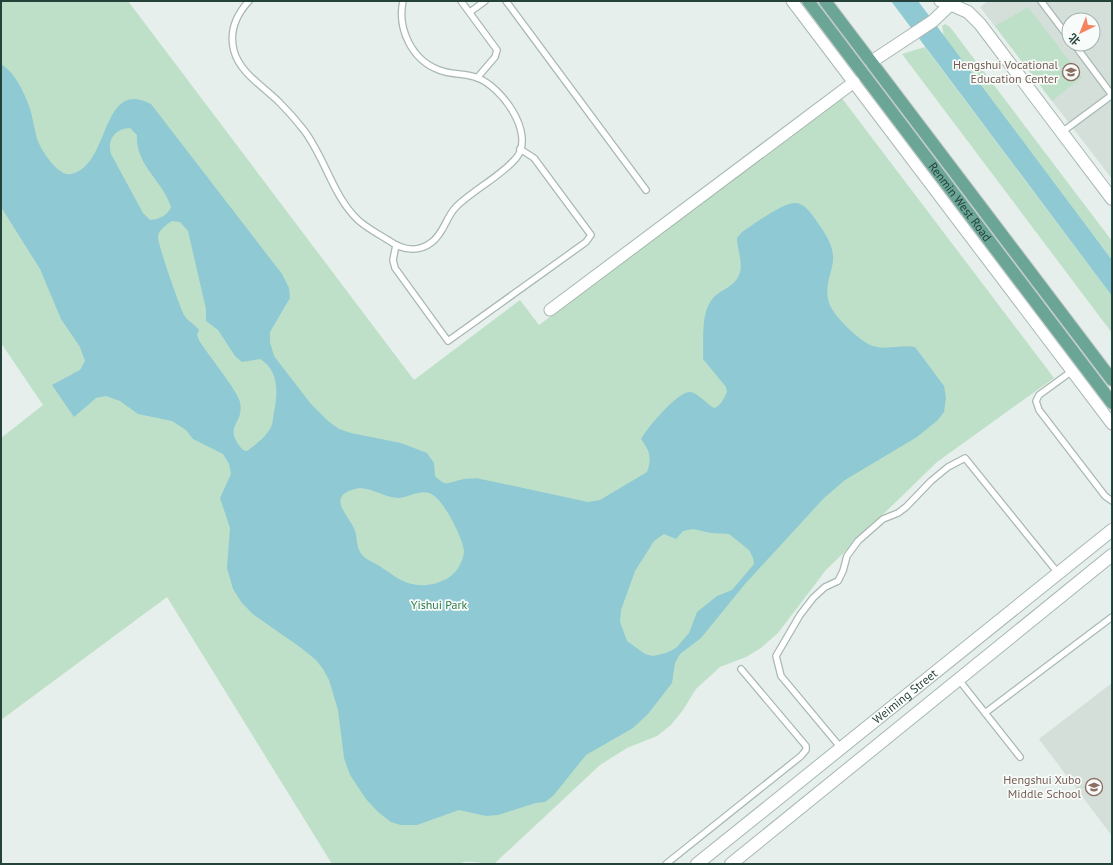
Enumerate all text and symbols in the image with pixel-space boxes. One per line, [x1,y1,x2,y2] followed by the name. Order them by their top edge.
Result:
[1061,12,1101,52] north arrow
[1065,30,1083,48] text: 北
[953,57,1058,86] place label: Hengshui Vocational Education Center
[1061,62,1081,82] school or university icon: Hengshui Vocational Education Center
[926,159,995,244] street label: Renmin West Road
[411,597,467,612] park label: Yishui Park
[869,666,940,727] street label: Weiming Street
[1003,772,1081,801] place label: Hengshui Xubo Middle School
[1084,777,1104,797] school or university icon: Hengshui Xubo Middle School

